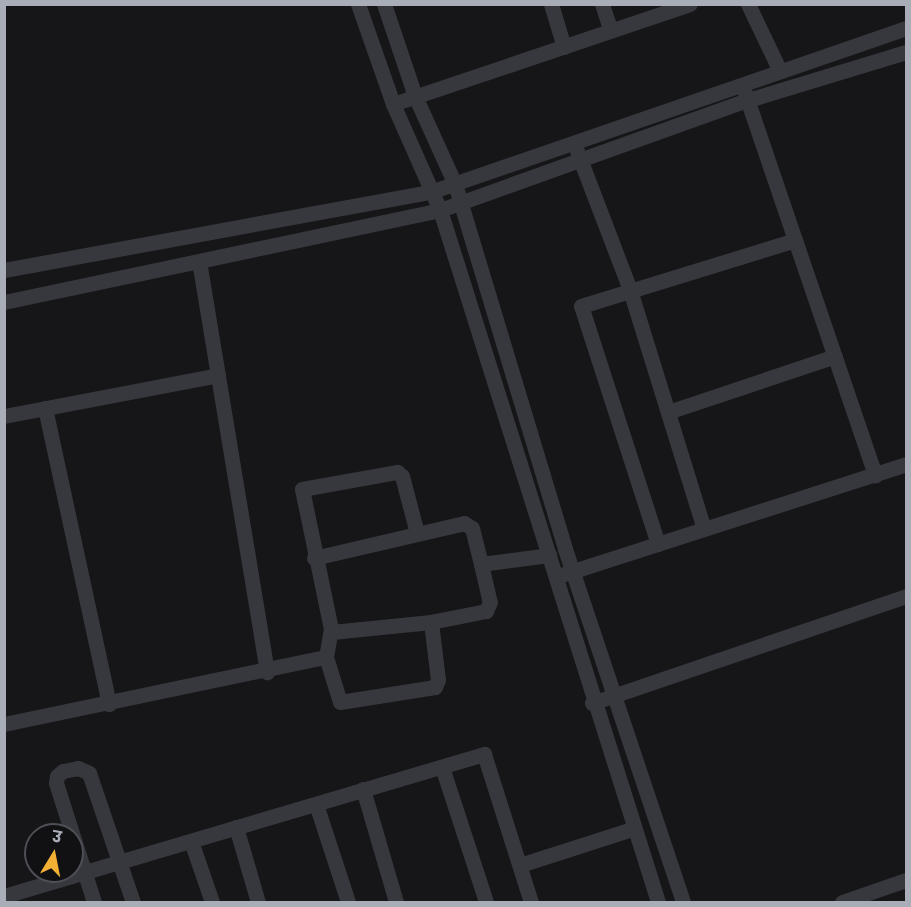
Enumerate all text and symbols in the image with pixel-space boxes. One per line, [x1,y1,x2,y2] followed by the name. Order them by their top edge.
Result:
[24,823,84,883] north arrow
[50,825,63,849] text: उ

